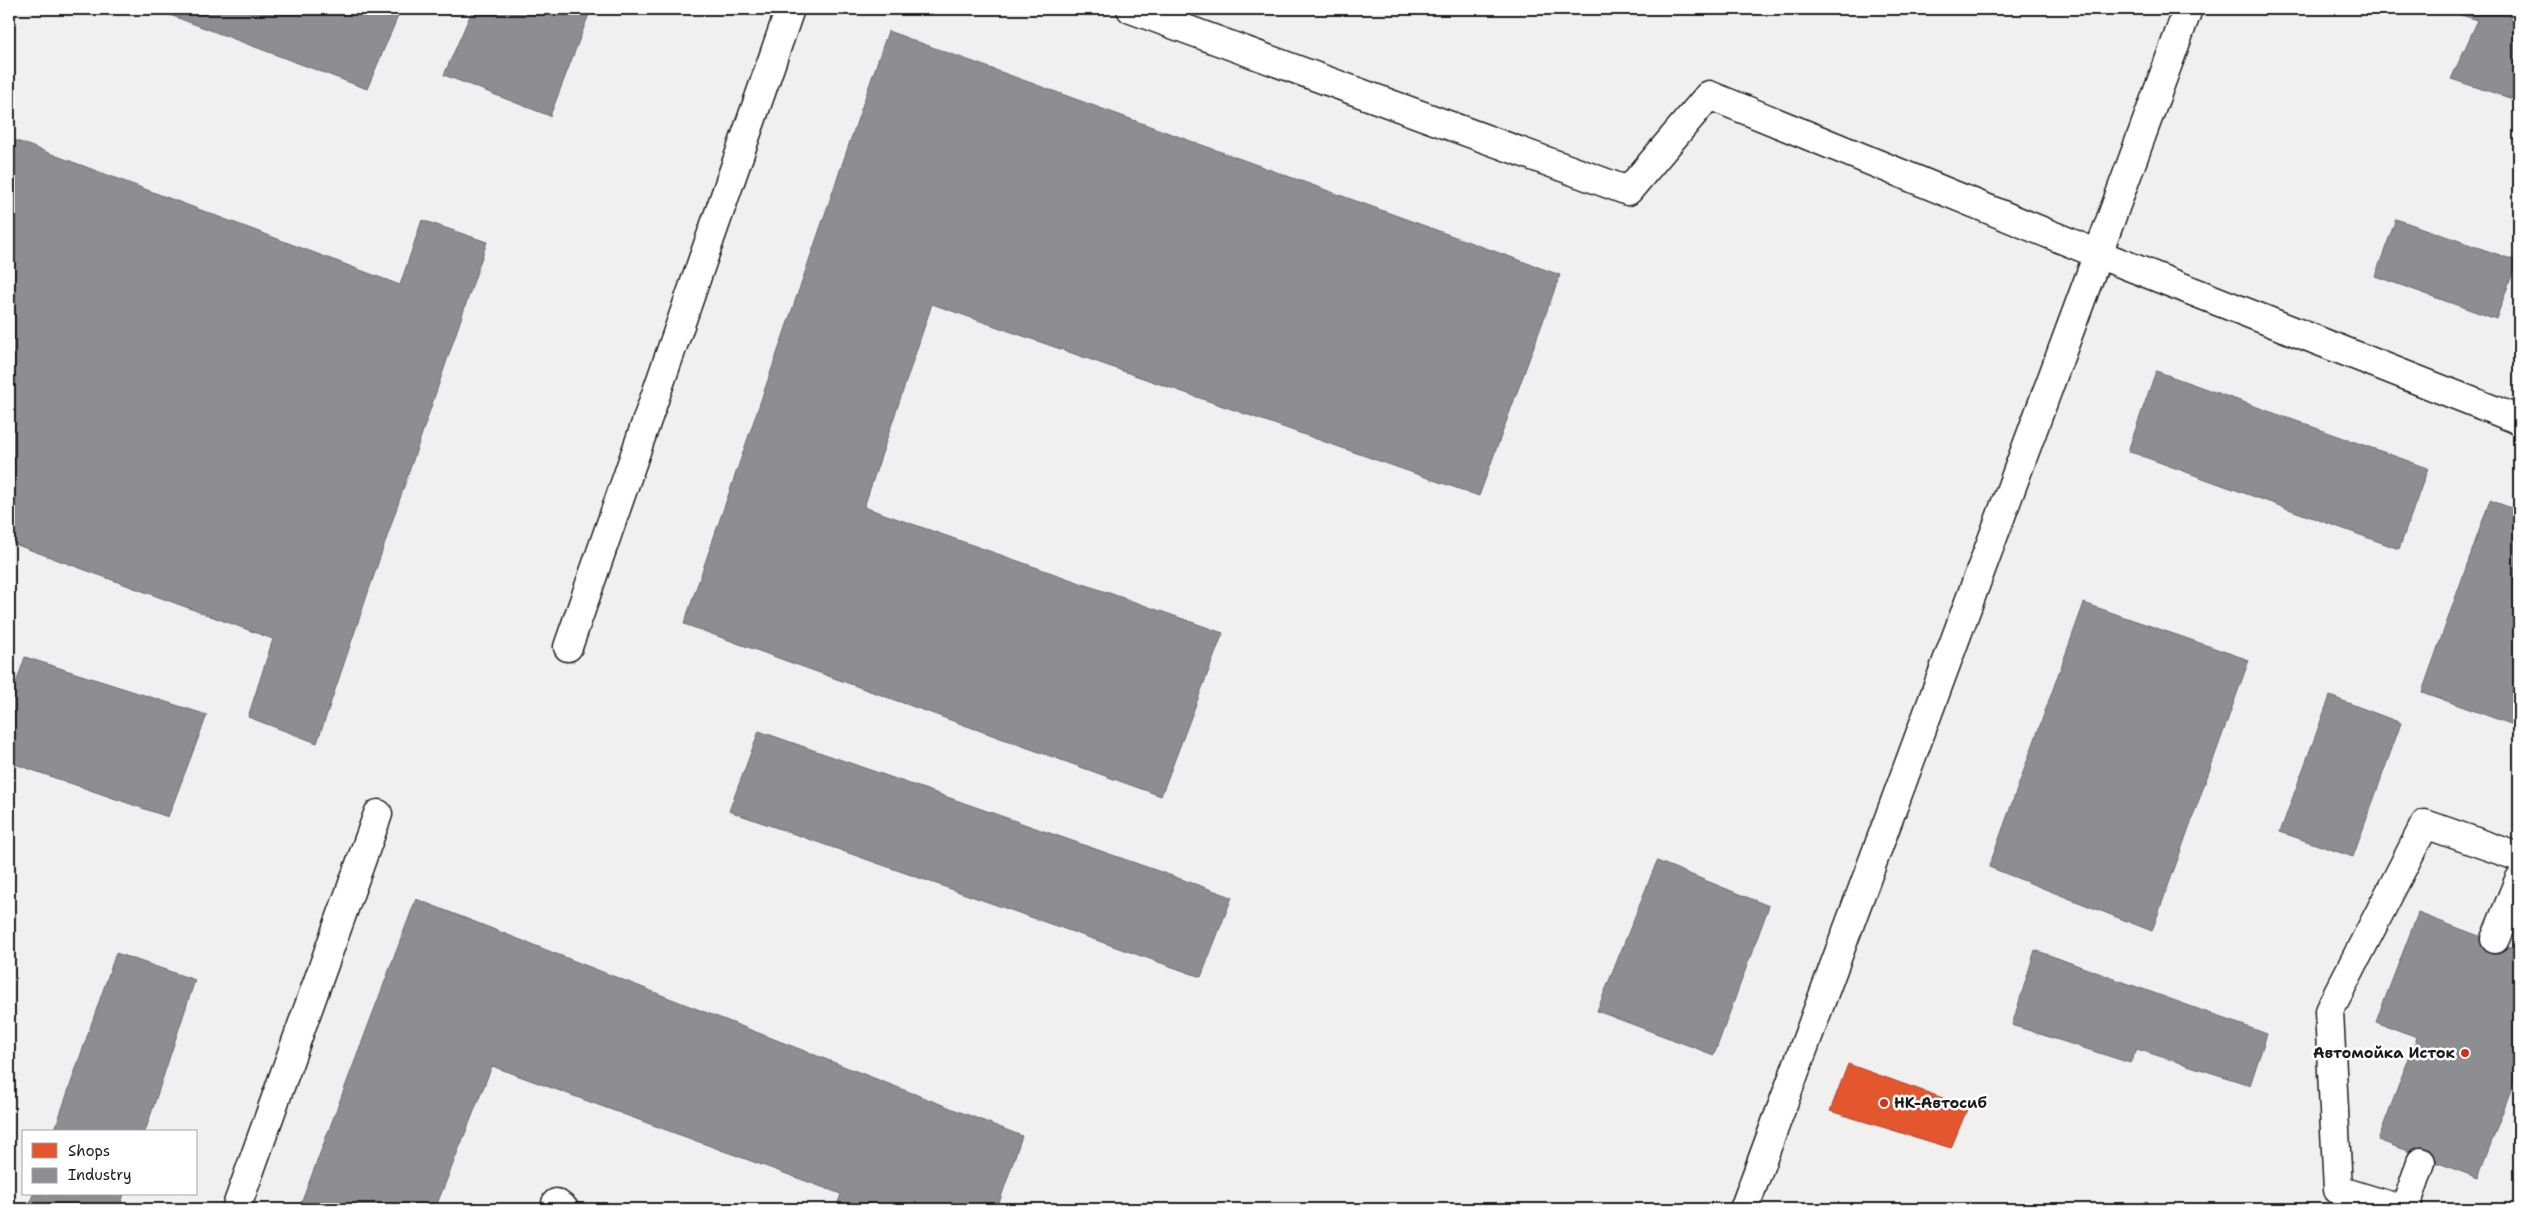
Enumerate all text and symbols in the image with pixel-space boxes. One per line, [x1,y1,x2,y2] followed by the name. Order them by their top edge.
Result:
[2313,1043,2456,1063] place label: Автомойка Исток
[2459,1047,2471,1059] marker: Автомойка Исток
[1894,1093,1987,1113] place label: НК-Автосиб
[1878,1097,1890,1109] marker: НК-Автосиб
[22,1130,198,1196] legend
[68,1141,110,1161] text: Shops
[68,1165,132,1185] text: Industry

